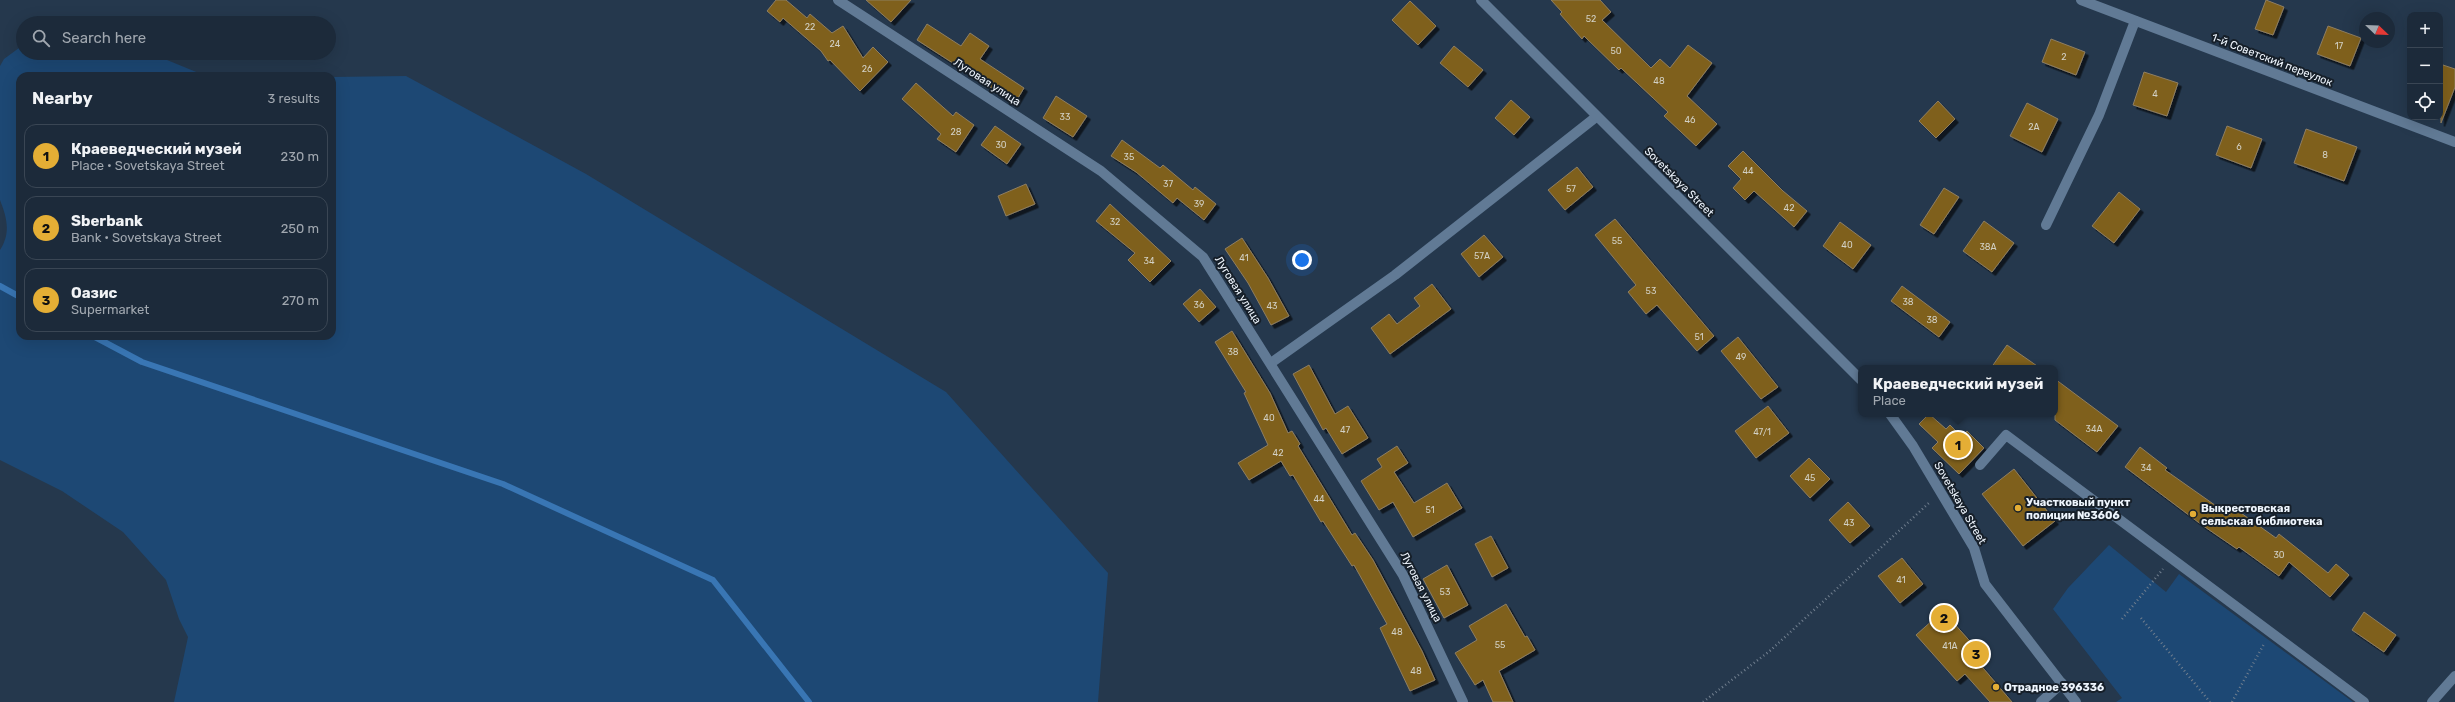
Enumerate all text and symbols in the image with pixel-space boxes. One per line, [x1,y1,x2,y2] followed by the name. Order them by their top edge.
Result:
[2359,12,2395,48] north arrow
[2407,12,2443,120] map controls
[2407,12,2443,48] button: +
[1586,14,1596,24] house number: 52
[16,16,336,60] search box
[805,22,815,32] house number: 22
[30,27,52,49] icon: search
[62,29,146,47] text: Search here
[2210,31,2334,89] street label: 1-й Советский переулок
[830,39,841,49] house number: 24
[2335,41,2344,51] house number: 17
[1610,46,1622,56] house number: 50
[2407,48,2443,84] button: −
[2061,52,2067,62] house number: 2
[951,56,1023,108] street label: Луговая улица
[862,64,873,74] house number: 26
[1653,76,1665,86] house number: 48
[2407,84,2443,120] button: locate
[32,88,93,108] text: Nearby
[2152,89,2158,99] house number: 4
[268,91,320,106] text: 3 results
[1060,112,1070,122] house number: 33
[1684,115,1696,125] house number: 46
[2028,122,2040,132] house number: 2А
[950,127,962,137] house number: 28
[71,140,241,158] text: Краеведческий музей
[995,140,1007,150] house number: 30
[2236,142,2242,152] house number: 6
[1642,145,1717,220] street label: Sovetskaya Street
[43,149,49,164] text: 1
[281,149,319,164] text: 230 m
[2322,150,2328,160] house number: 8
[1124,152,1134,162] house number: 35
[71,158,225,173] text: Place · Sovetskaya Street
[1742,166,1754,176] house number: 44
[1163,179,1173,189] house number: 37
[1566,184,1576,194] house number: 57
[1194,199,1204,209] house number: 39
[1784,203,1794,213] house number: 42
[71,212,143,230] text: Sberbank
[1110,217,1120,227] house number: 32
[42,221,50,236] text: 2
[281,221,319,236] text: 250 m
[71,230,222,245] text: Bank · Sovetskaya Street
[1612,236,1622,246] house number: 55
[1841,240,1853,250] house number: 40
[1979,242,1997,252] house number: 38А
[1292,250,1312,270] your location
[1474,251,1490,261] house number: 57А
[1239,253,1249,263] house number: 41
[1212,254,1264,326] street label: Луговая улица
[1144,256,1155,266] house number: 34
[71,284,117,302] text: Оазис
[1646,286,1656,296] house number: 53
[42,293,50,308] text: 3
[282,293,319,308] text: 270 m
[1902,297,1914,307] house number: 38
[1194,300,1205,310] house number: 36
[1267,301,1278,311] house number: 43
[71,302,149,317] text: Supermarket
[1926,315,1938,325] house number: 38
[1694,332,1704,342] house number: 51
[1227,347,1239,357] house number: 38
[1736,352,1746,362] house number: 49
[1858,365,2058,417] popup
[1873,375,2043,393] text: Краеведческий музей
[1873,393,1906,408] text: Place
[1263,413,1275,423] house number: 40
[2085,424,2103,434] house number: 34А
[1340,425,1350,435] house number: 47
[1753,427,1771,437] house number: 47/1
[1945,430,1971,460] pin: 1
[1273,448,1283,458] house number: 42
[1931,460,1989,547] street label: Sovetskaya Street
[2141,463,2152,473] house number: 34
[1805,473,1815,483] house number: 45
[1313,494,1325,504] house number: 44
[2026,496,2130,522] place label: Участковый пункт полиции №3606
[2201,502,2322,528] place label: Выкрестовская сельская библиотека
[2013,503,2023,513] marker: Участковый пункт полиции №3606
[1425,505,1435,515] house number: 51
[2188,509,2198,519] marker: Выкрестовская сельская библиотека
[1844,518,1855,528] house number: 43
[1398,550,1444,624] street label: Луговая улица
[2273,550,2285,560] house number: 30
[1896,575,1906,585] house number: 41
[1440,587,1450,597] house number: 53
[1931,603,1957,633] pin: 2
[1391,627,1403,637] house number: 48
[1963,639,1989,669] pin: 3
[1495,640,1505,650] house number: 55
[1942,641,1958,651] house number: 41А
[1410,666,1422,676] house number: 48
[2004,681,2104,694] place label: Отрадное 396336
[1991,682,2001,692] marker: Отрадное 396336

